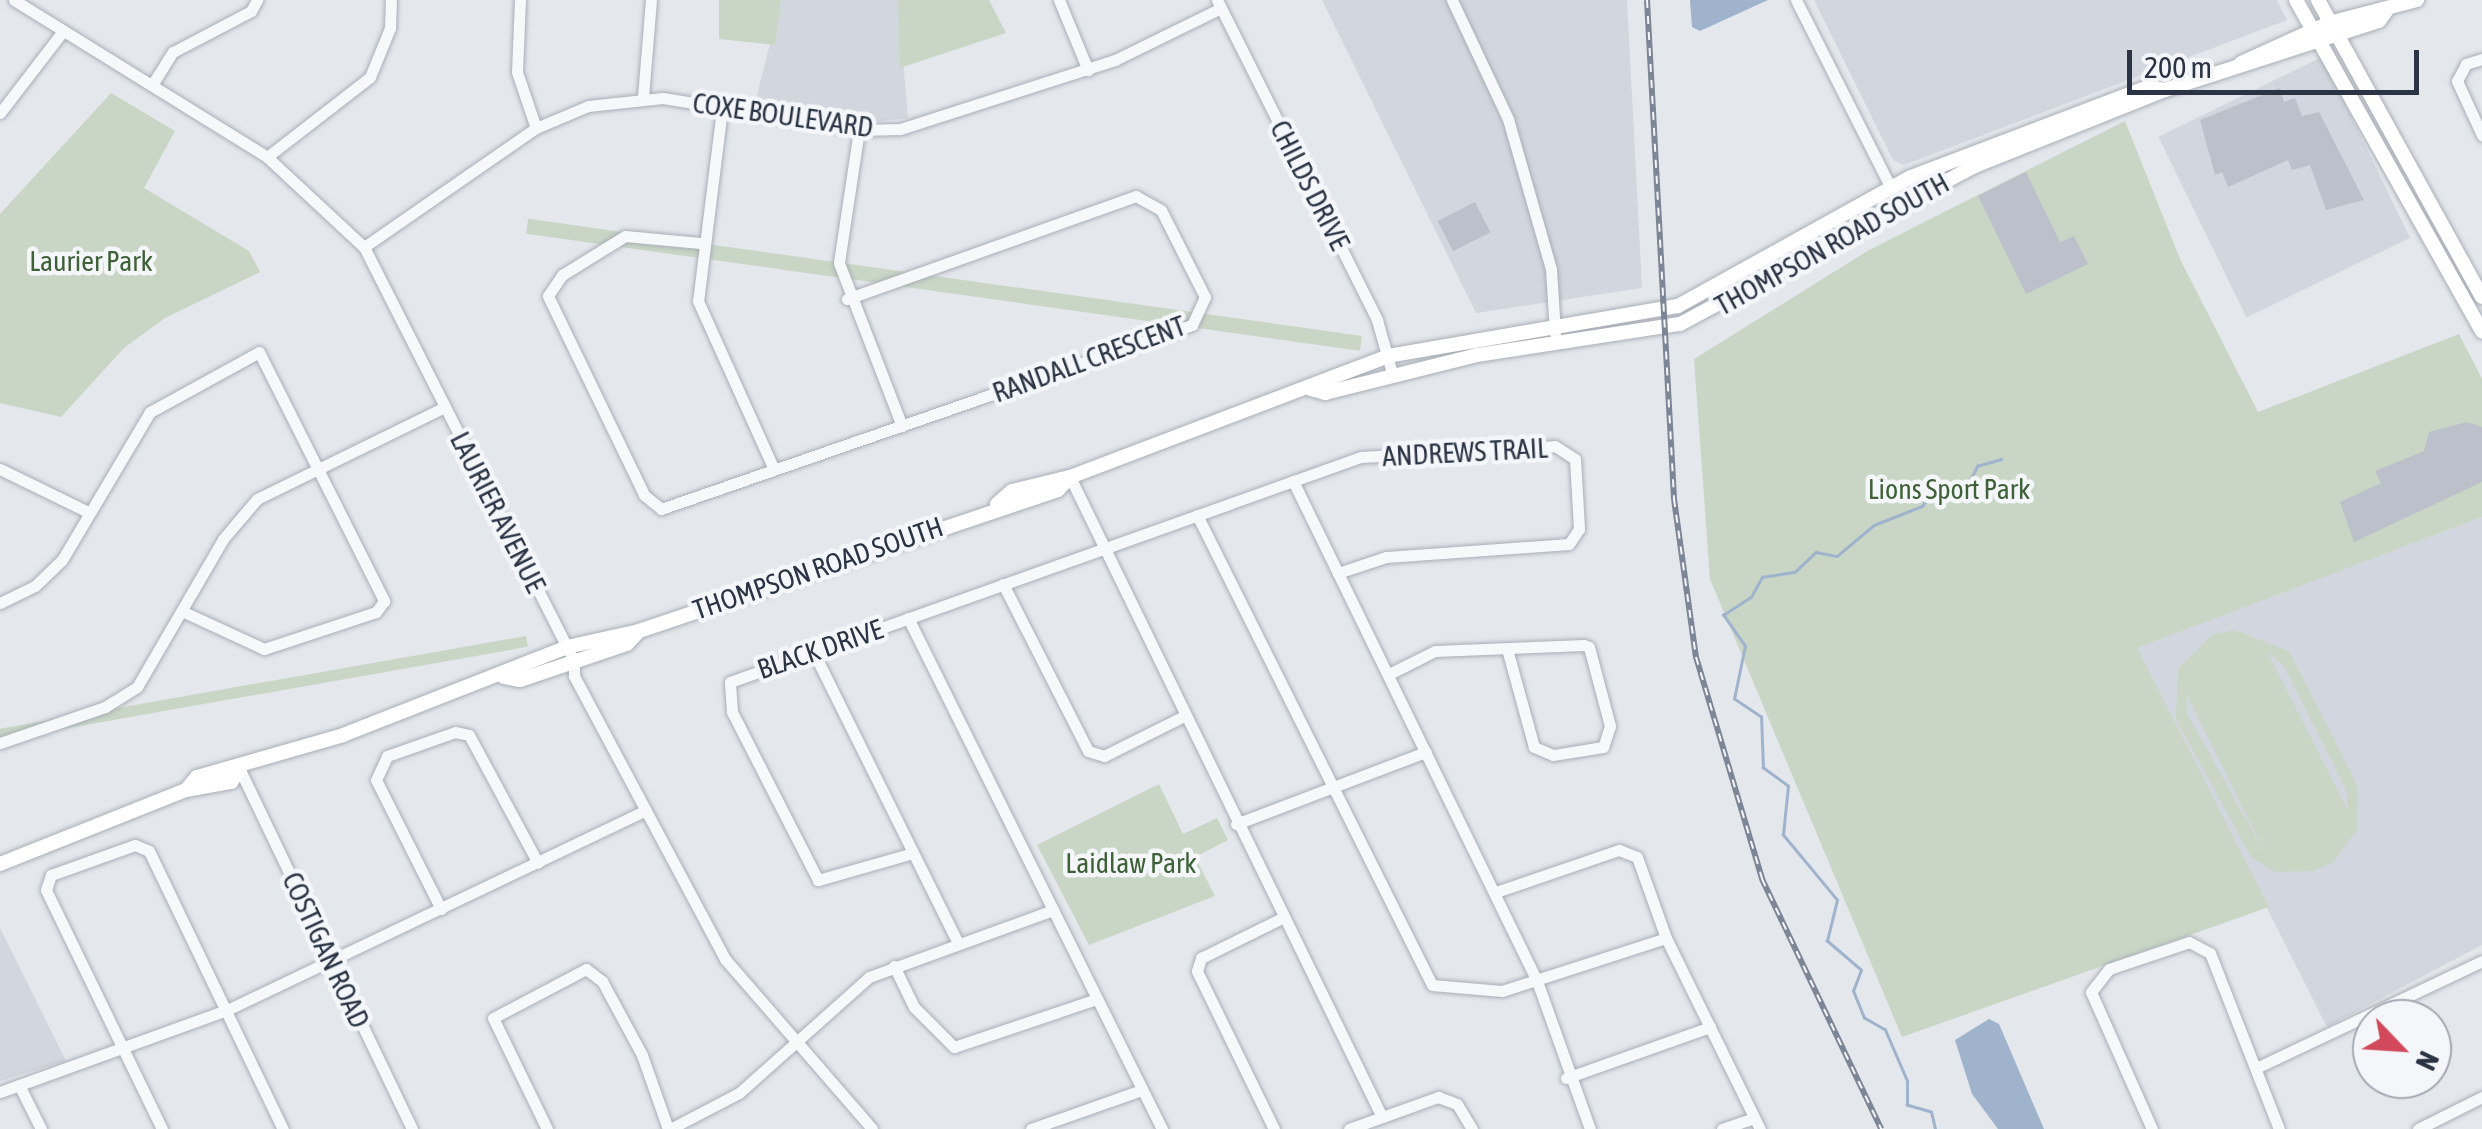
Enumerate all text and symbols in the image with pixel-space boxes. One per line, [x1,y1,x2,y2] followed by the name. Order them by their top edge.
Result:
[2132,30,2424,92] scale bar
[2144,50,2212,84] text: 200 m
[691,86,875,144] street label: COXE BOULEVARD
[1263,115,1357,255] street label: CHILDS DRIVE
[1709,166,1955,322] street label: THOMPSON ROAD SOUTH
[29,244,153,278] park label: Laurier Park
[988,309,1190,409] street label: RANDALL CRESCENT
[443,426,553,598] street label: LAURIER AVENUE
[1381,431,1549,473] street label: ANDREWS TRAIL
[1868,472,2030,506] park label: Lions Sport Park
[688,509,948,627] street label: THOMPSON ROAD SOUTH
[753,612,887,686] street label: BLACK DRIVE
[1065,846,1197,880] park label: Laidlaw Park
[275,867,377,1033] street label: COSTIGAN ROAD
[2352,999,2452,1099] north arrow
[2409,1047,2445,1075] text: N

